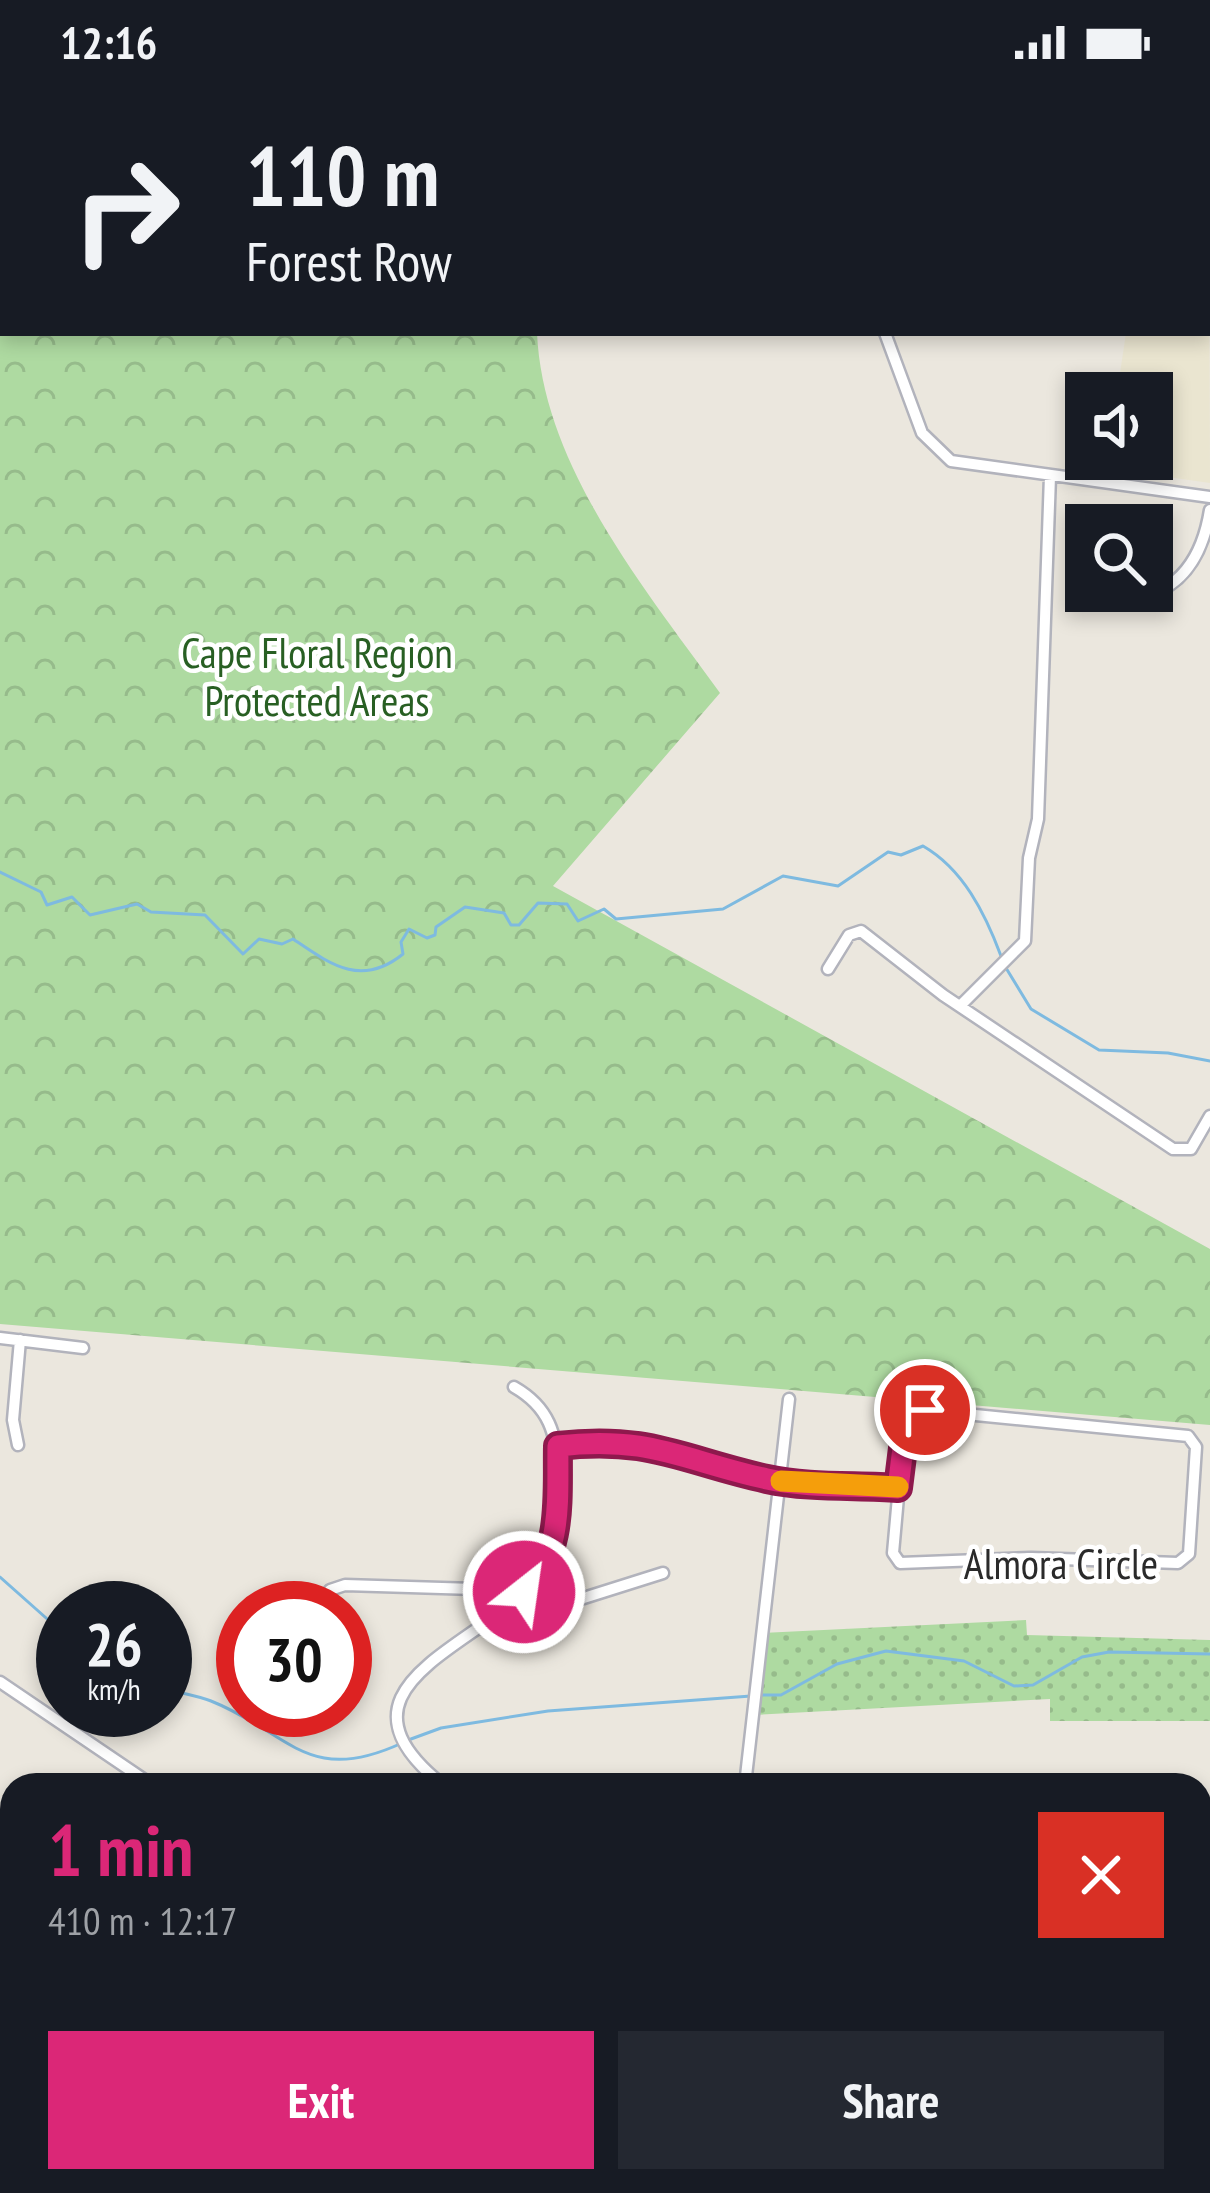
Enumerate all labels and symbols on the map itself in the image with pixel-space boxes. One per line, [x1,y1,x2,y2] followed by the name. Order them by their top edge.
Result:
[181,625,453,728] park label: Cape Floral Region Protected Areas
[874,1359,976,1461] pin
[461,1529,587,1655] position arrow
[964,1536,1158,1591] street label: Almora Circle
[216,1581,372,1737] speed limit sign: 30

